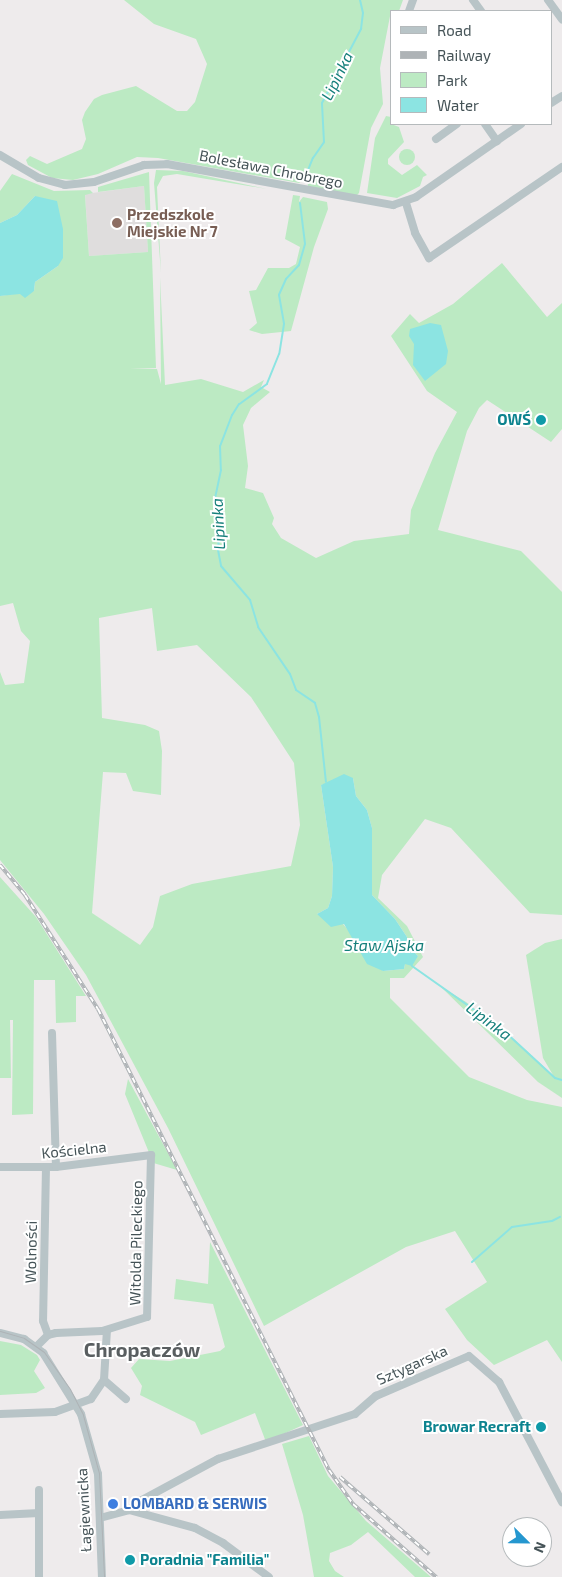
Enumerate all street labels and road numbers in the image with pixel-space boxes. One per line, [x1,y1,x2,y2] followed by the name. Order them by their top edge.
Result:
[198,146,344,192] street label: Bolesława Chrobrego
[41,1138,107,1162] street label: Kościelna
[126,1180,146,1306] street label: Witolda Pileckiego
[21,1220,41,1284] street label: Wolności
[374,1341,450,1389] street label: Sztygarska
[73,1467,95,1553] street label: Łagiewnicka

